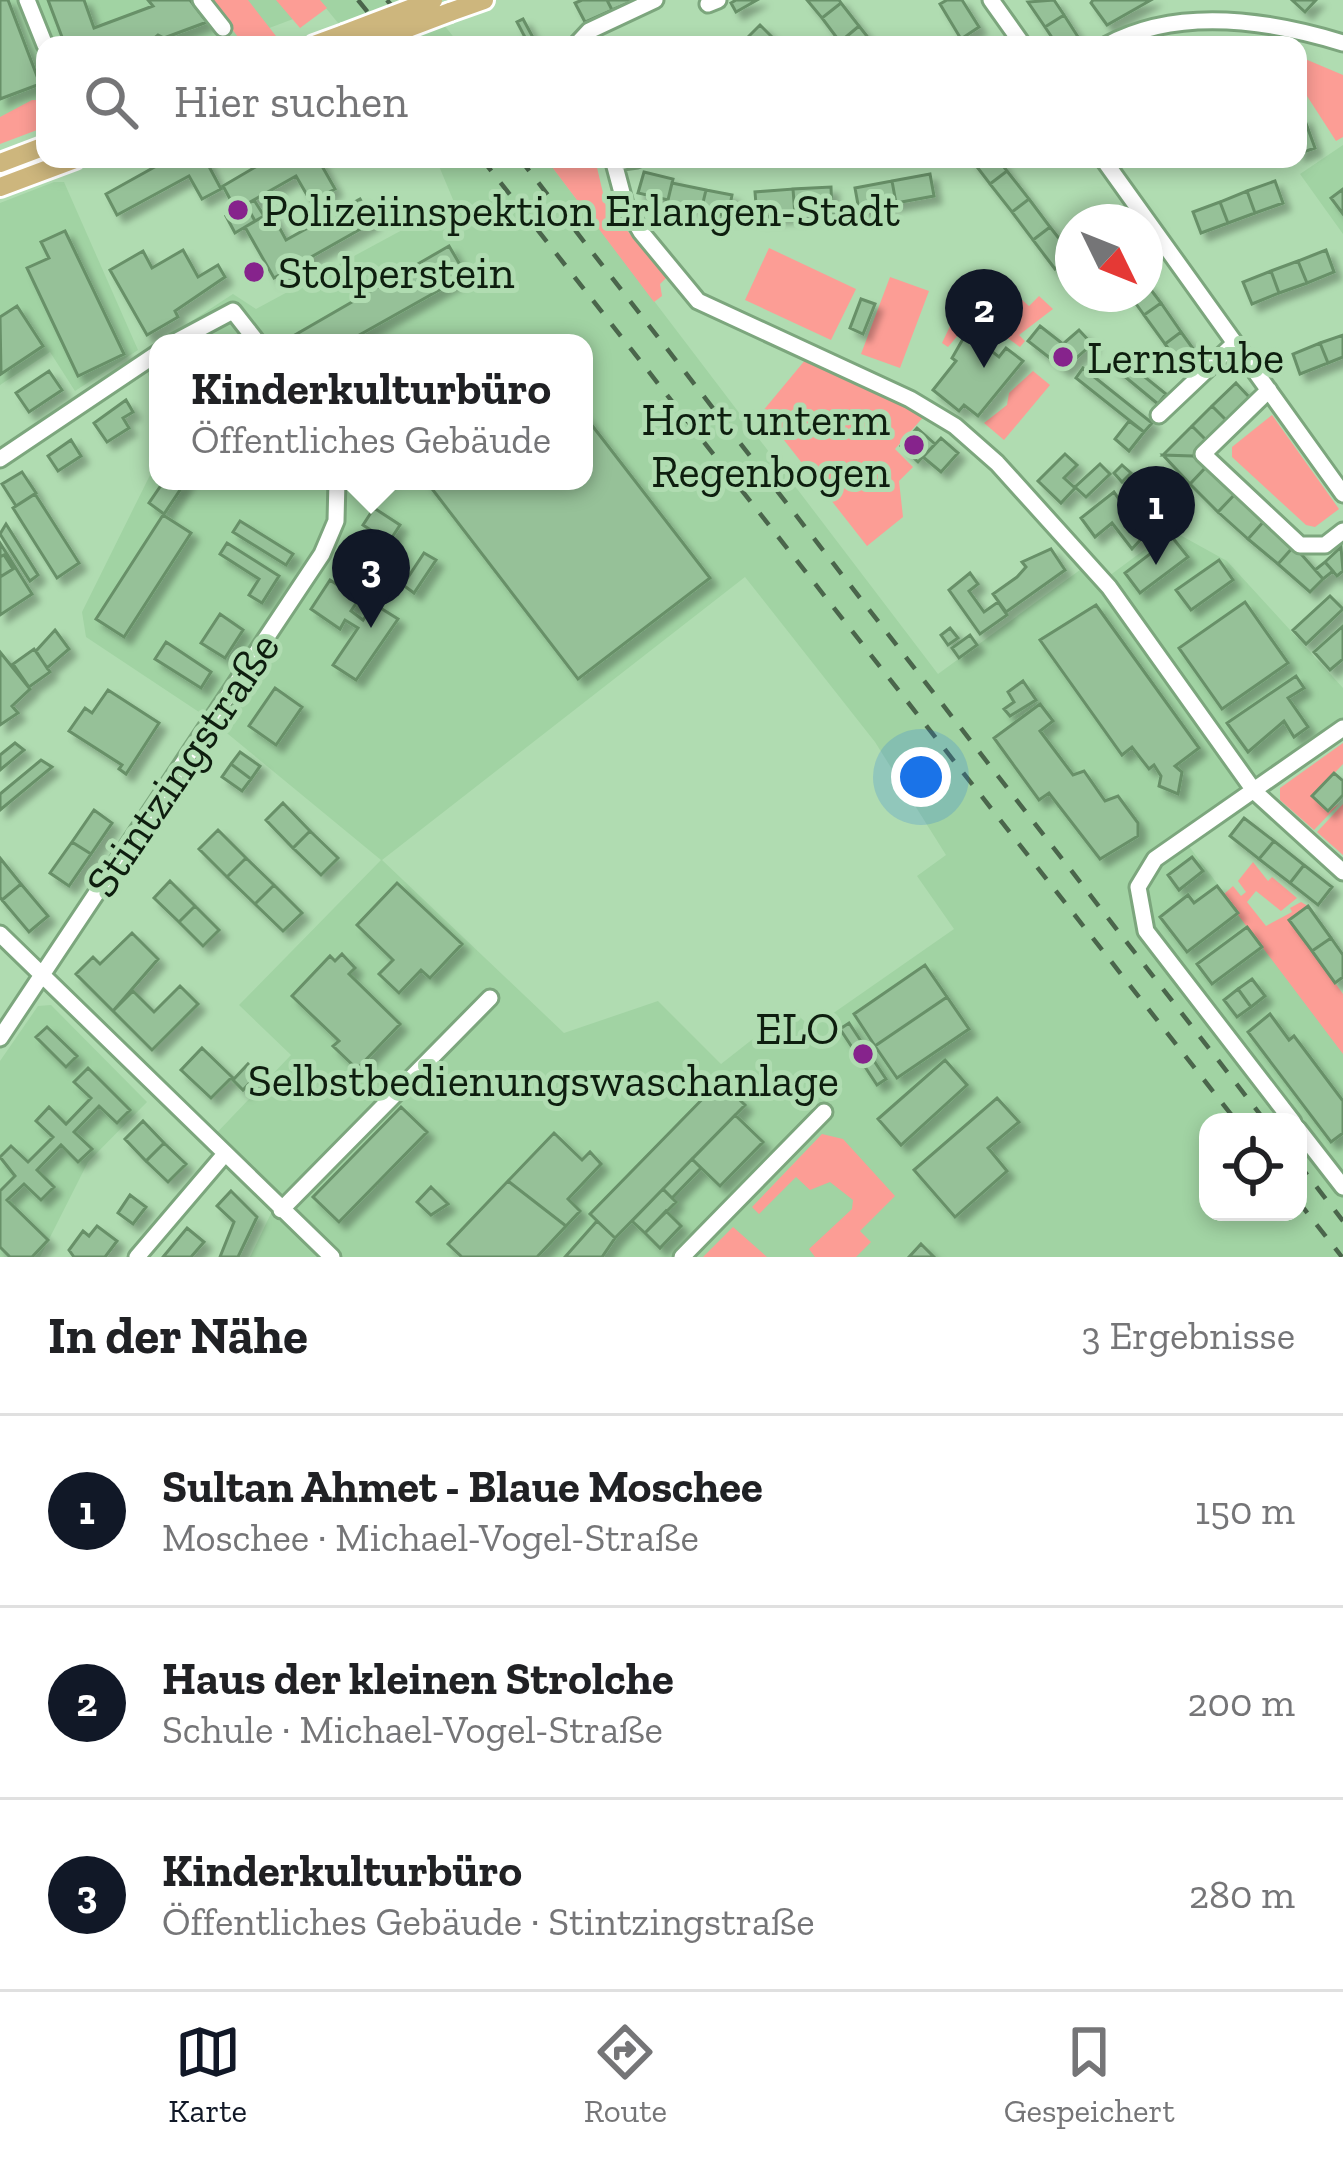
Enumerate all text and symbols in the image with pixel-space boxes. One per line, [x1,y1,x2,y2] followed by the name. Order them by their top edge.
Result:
[36,36,1307,168] search box
[78,69,144,135] icon: search
[174,75,408,129] text: Hier suchen
[262,184,900,238] place label: Polizeiinspektion Erlangen-Stadt
[225,197,251,223] marker: Polizeiinspektion Erlangen-Stadt
[1055,204,1163,312] north arrow
[278,246,515,300] place label: Stolperstein
[241,259,267,285] marker: Stolperstein
[945,269,1023,368] pin: 2
[1087,331,1284,385] place label: Lernstube
[149,334,593,490] popup
[1050,344,1076,370] marker: Lernstube
[191,362,551,416] text: Kinderkulturbüro
[642,393,890,499] place label: Hort unterm Regenbogen
[191,416,551,463] text: Öffentliches Gebäude
[901,432,927,458] marker: Hort unterm Regenbogen
[1117,466,1195,565] pin: 1
[332,529,410,628] pin: 3
[75,622,291,907] street label: Stintzingstraße
[891,747,951,807] your location
[248,1002,839,1108] place label: ELO Selbstbedienungswaschanlage
[850,1041,876,1067] marker: ELO Selbstbedienungswaschanlage
[1199,1113,1307,1221] map controls
[1199,1113,1307,1221] button: locate
[48,1305,308,1366] text: In der Nähe
[1081,1312,1295,1359] text: 3 Ergebnisse
[162,1460,763,1514] text: Sultan Ahmet - Blaue Moschee
[79,1487,95,1534] text: 1
[1195,1487,1295,1534] text: 150 m
[162,1514,699,1561] text: Moschee · Michael-Vogel-Straße
[162,1652,674,1706] text: Haus der kleinen Strolche
[77,1679,97,1726] text: 2
[1187,1679,1295,1726] text: 200 m
[162,1706,663,1753] text: Schule · Michael-Vogel-Straße
[162,1844,522,1898] text: Kinderkulturbüro
[77,1871,97,1918] text: 3
[1189,1871,1295,1918] text: 280 m
[162,1898,815,1945] text: Öffentliches Gebäude · Stintzingstraße
[168,2019,247,2130] tab: Karte
[584,2019,667,2130] tab: Route
[1004,2019,1175,2130] tab: Gespeichert

